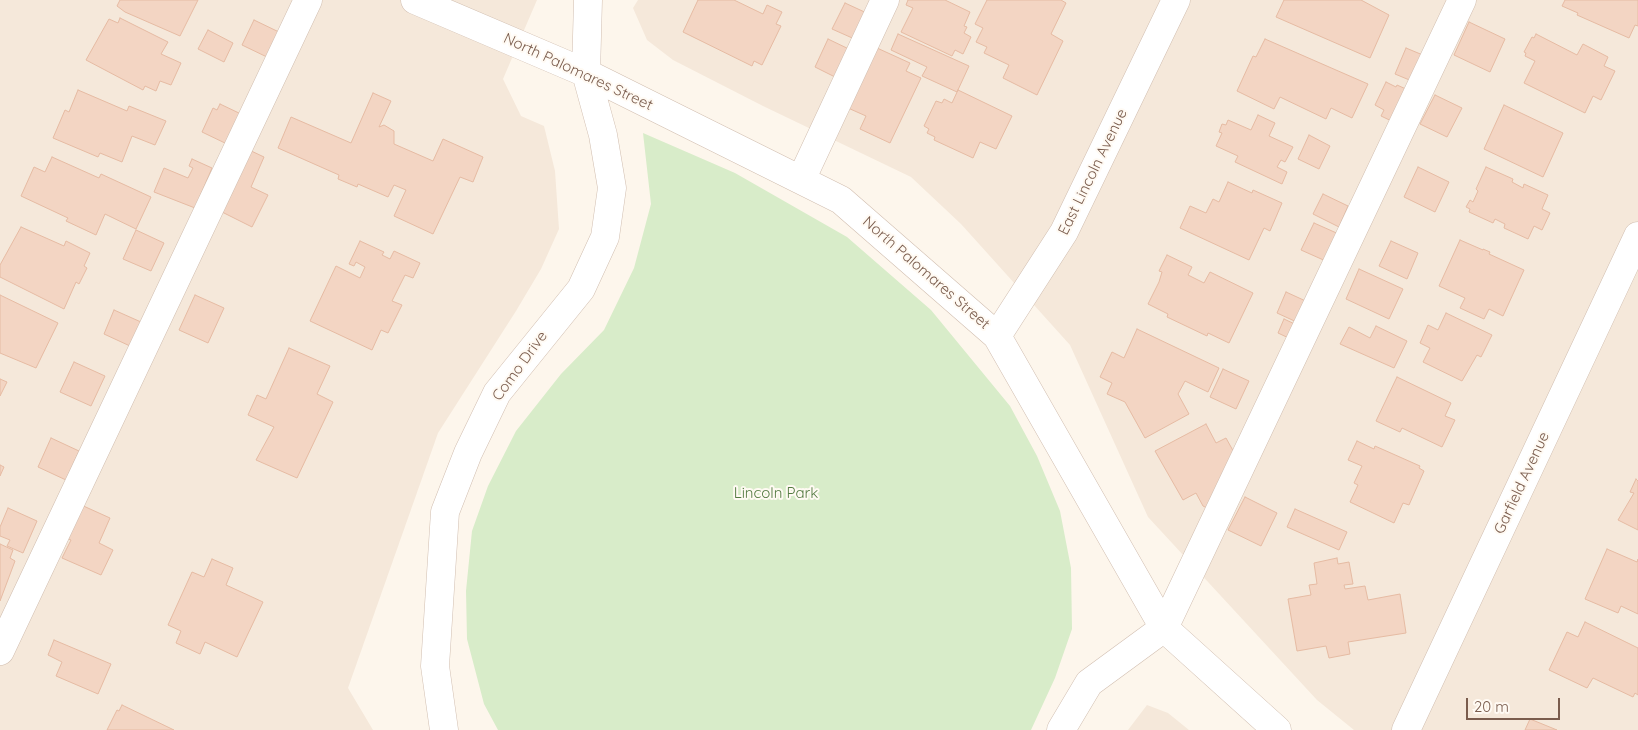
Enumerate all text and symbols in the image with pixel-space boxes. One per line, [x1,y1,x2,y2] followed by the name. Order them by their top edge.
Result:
[501,29,655,115] street label: North Palomares Street
[1055,106,1131,238] street label: East Lincoln Avenue
[859,213,993,333] street label: North Palomares Street
[489,328,551,404] street label: Como Drive
[1491,429,1553,537] street label: Garfield Avenue
[734,484,818,502] park label: Lincoln Park
[1468,688,1562,720] scale bar
[1474,697,1509,716] text: 20 m

